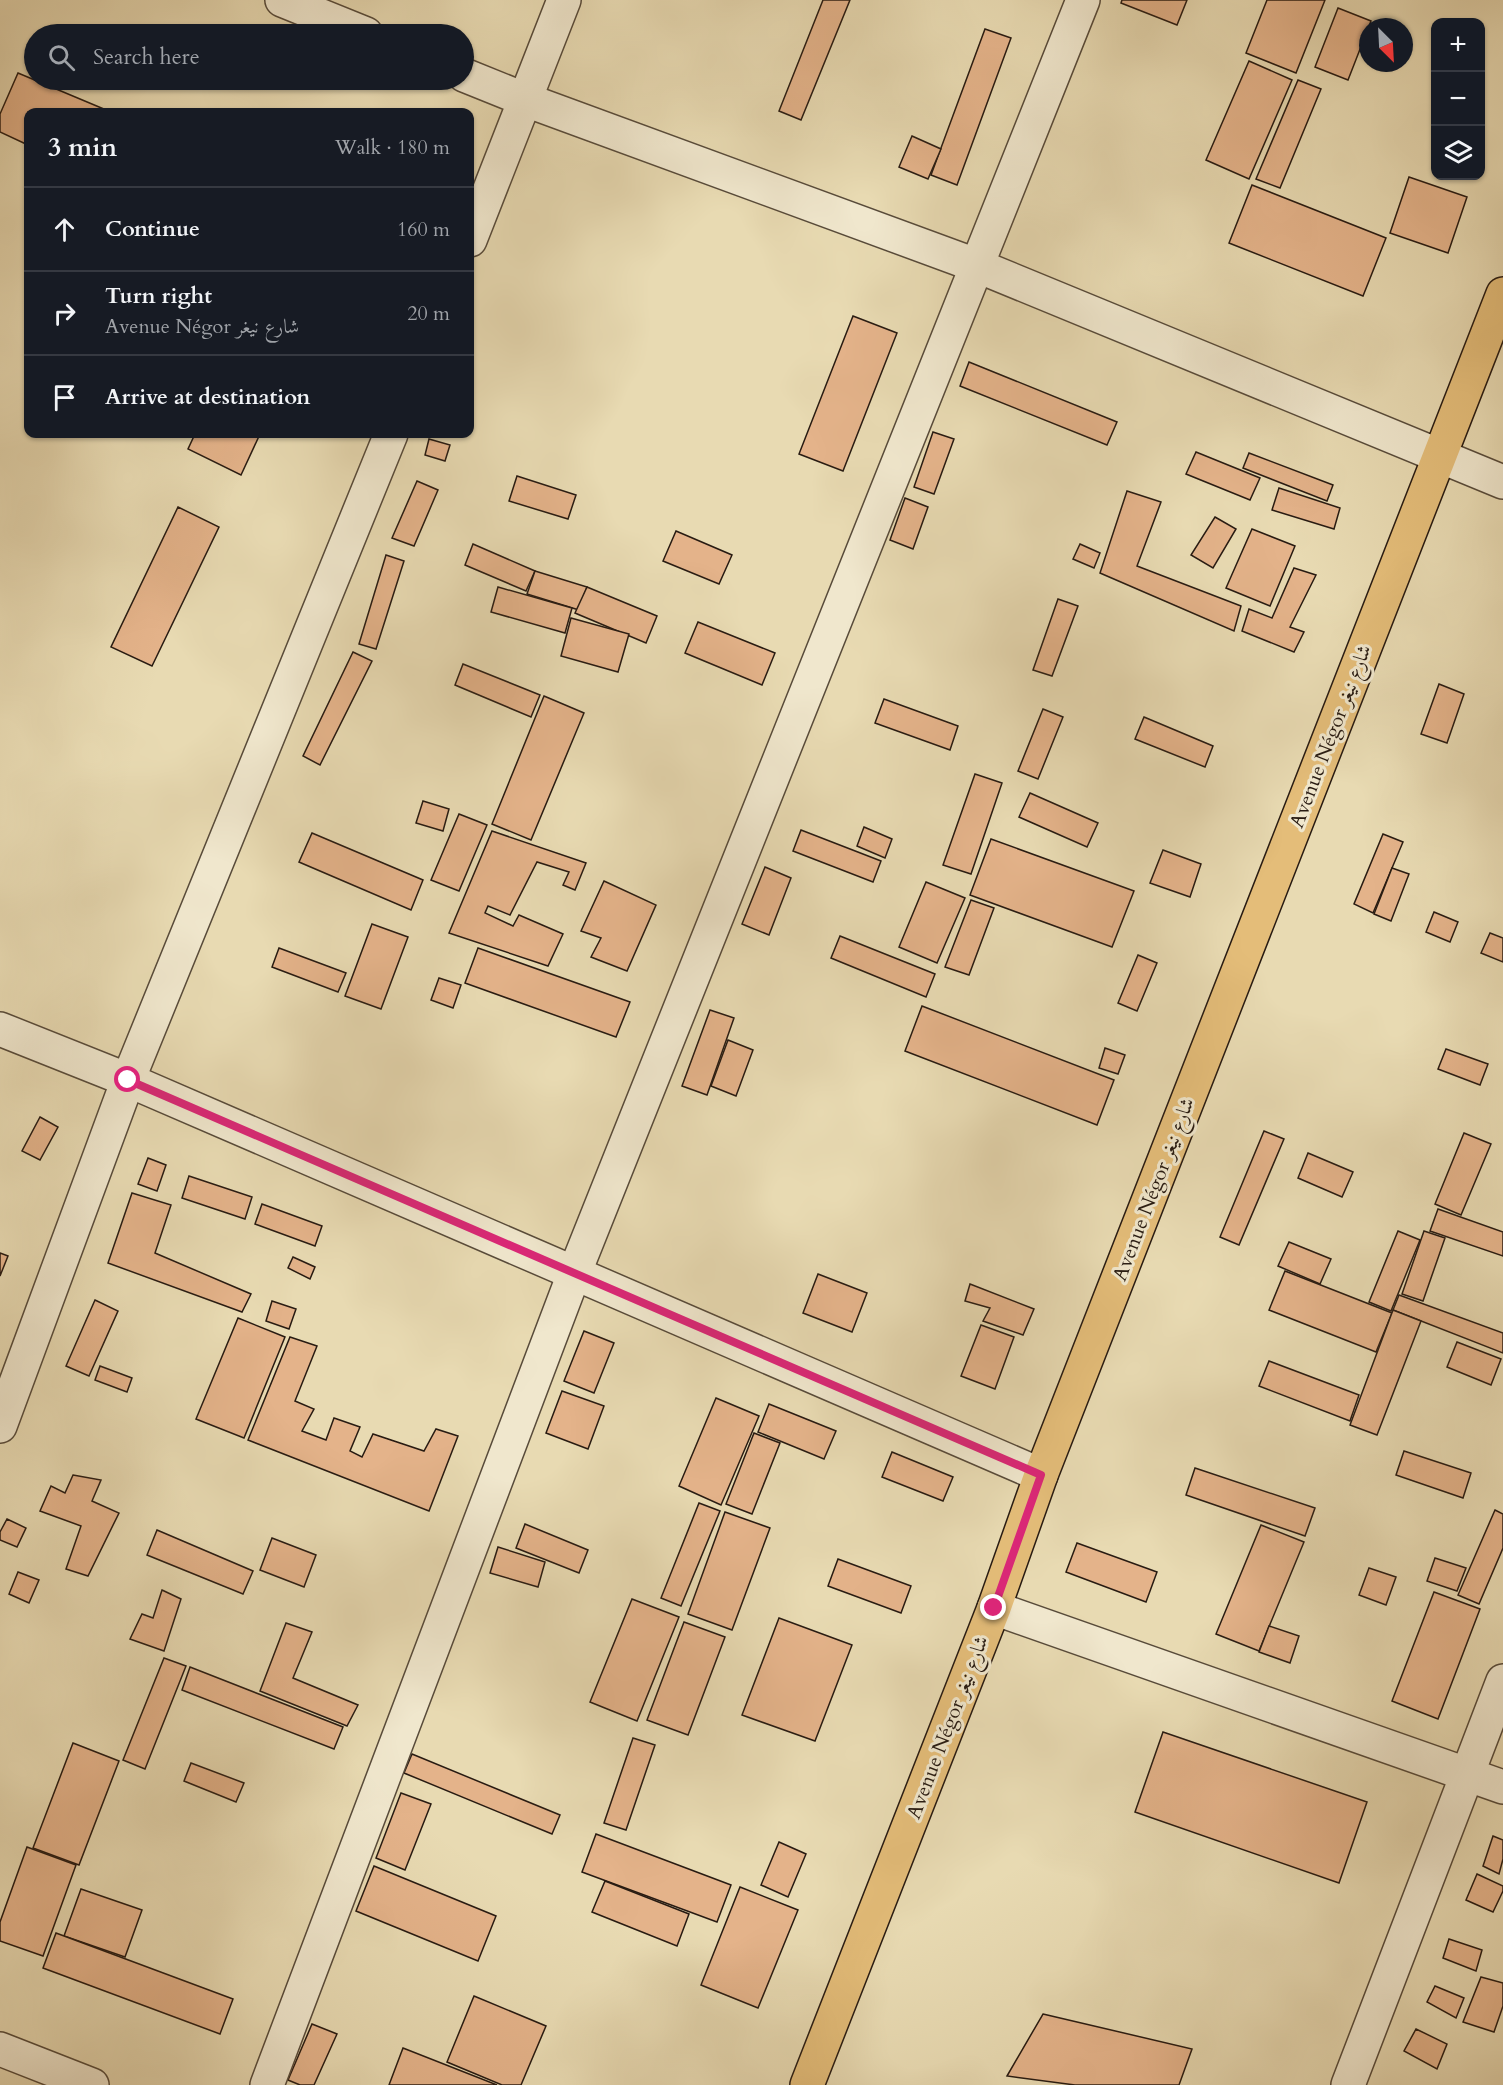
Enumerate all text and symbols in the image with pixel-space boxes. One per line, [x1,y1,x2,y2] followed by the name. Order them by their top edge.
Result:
[1359,18,1413,72] north arrow
[1431,18,1485,180] map controls
[1431,18,1485,72] button: +
[24,24,474,90] search box
[45,41,78,74] icon: search
[93,42,200,72] text: Search here
[1431,72,1485,126] button: −
[1431,126,1485,180] button: layers
[48,130,117,165] text: 3 min
[335,134,450,161] text: Walk · 180 m
[48,213,81,246] icon: ahead
[105,214,200,244] text: Continue
[397,216,450,243] text: 160 m
[105,281,212,311] text: Turn right
[48,297,81,330] icon: right
[407,300,450,327] text: 20 m
[105,313,299,340] text: Avenue Négor شارع نيغر
[48,381,81,414] icon: arrive
[105,382,310,412] text: Arrive at destination
[1283,641,1382,833] street label: Avenue Négor شارع نيغر
[114,1066,140,1092] route start
[1106,1094,1205,1286] street label: Avenue Négor شارع نيغر
[980,1594,1006,1620] route end
[900,1632,999,1824] street label: Avenue Négor شارع نيغر

